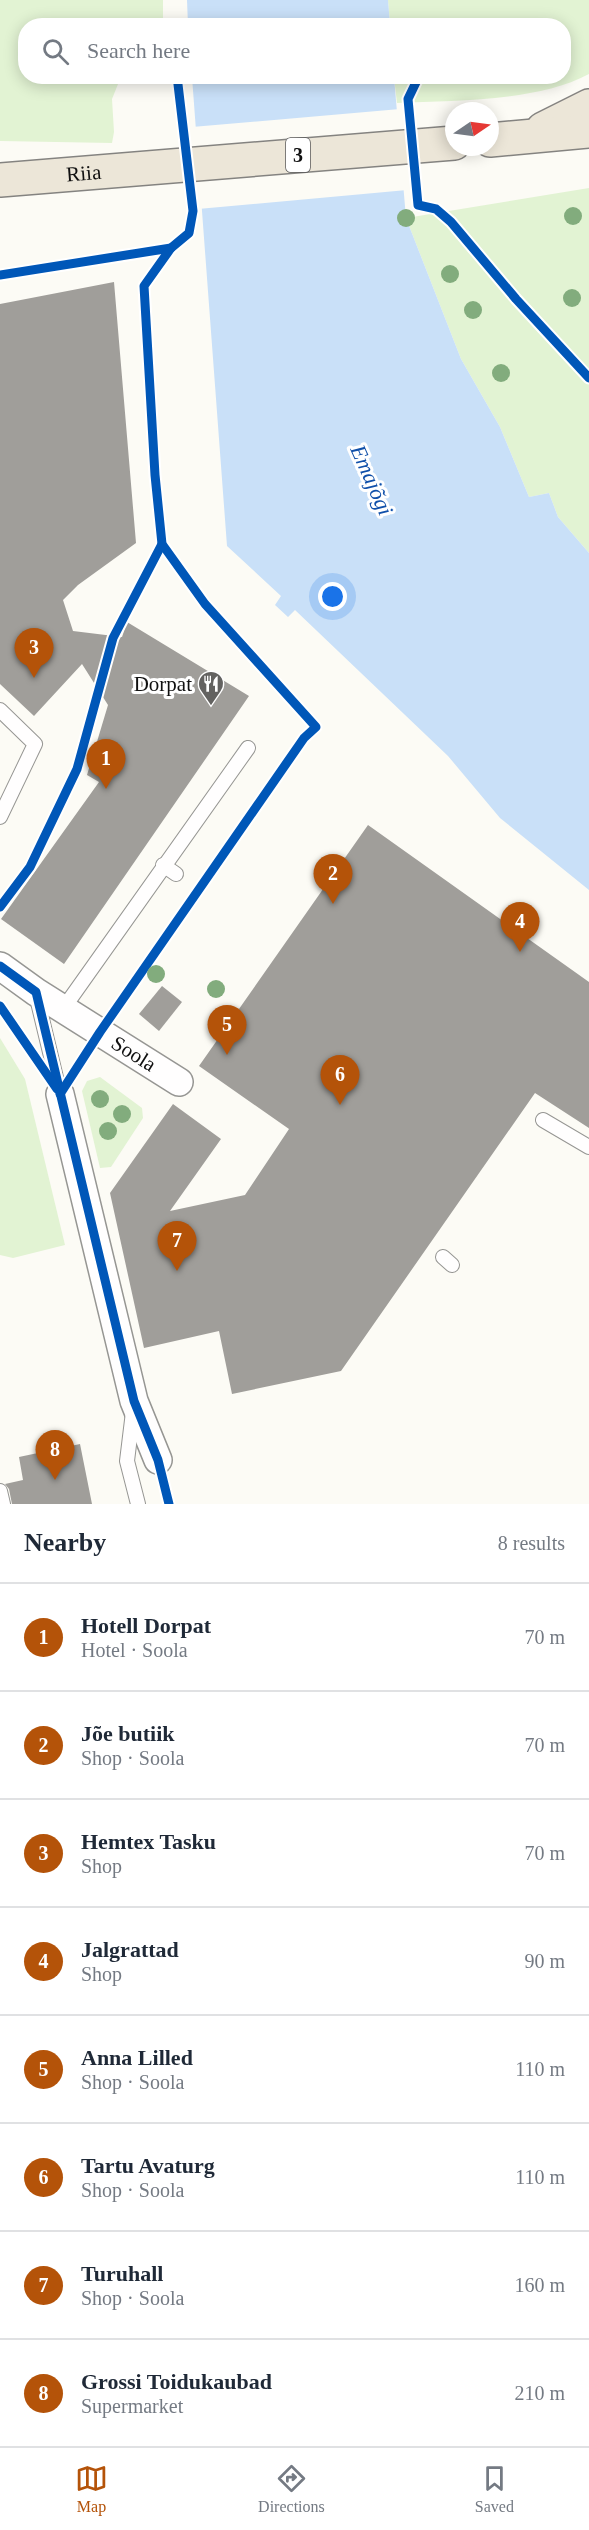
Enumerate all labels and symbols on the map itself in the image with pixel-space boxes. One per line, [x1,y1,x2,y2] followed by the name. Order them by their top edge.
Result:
[445,102,499,156] north arrow
[286,138,310,172] road number: 3
[65,160,103,187] street label: Riia
[345,440,399,519] water label: Emajõgi
[318,582,347,611] your location
[15,628,54,678] pin: 3
[196,669,226,707] restaurant icon: Dorpat
[134,672,192,696] place label: Dorpat
[86,740,126,789] pin: 1
[314,854,352,904] pin: 2
[500,902,540,952] pin: 4
[208,1006,246,1055] pin: 5
[107,1031,161,1077] street label: Soola
[320,1056,360,1105] pin: 6
[158,1222,196,1271] pin: 7
[36,1430,74,1480] pin: 8

